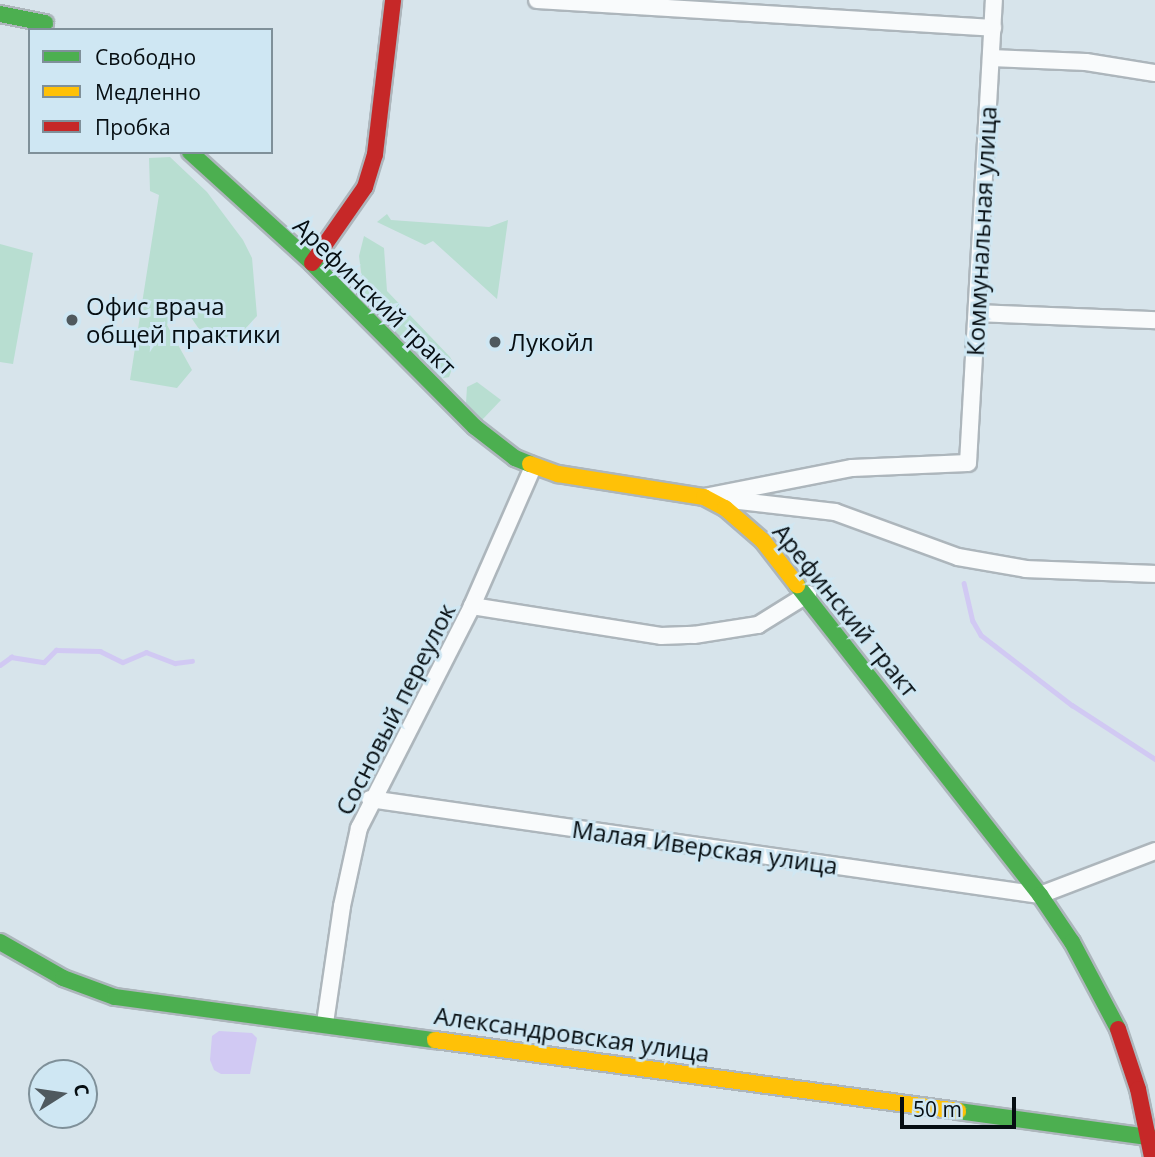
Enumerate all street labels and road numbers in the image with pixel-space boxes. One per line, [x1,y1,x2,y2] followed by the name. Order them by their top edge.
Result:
[960,105,1002,357] street label: Коммунальная улица
[288,211,462,381] street label: Арефинский тракт
[767,518,925,702] street label: Арефинский тракт
[329,598,461,820] street label: Сосновый переулок
[570,814,840,880] street label: Малая Иверская улица
[433,1000,711,1068] street label: Александровская улица

